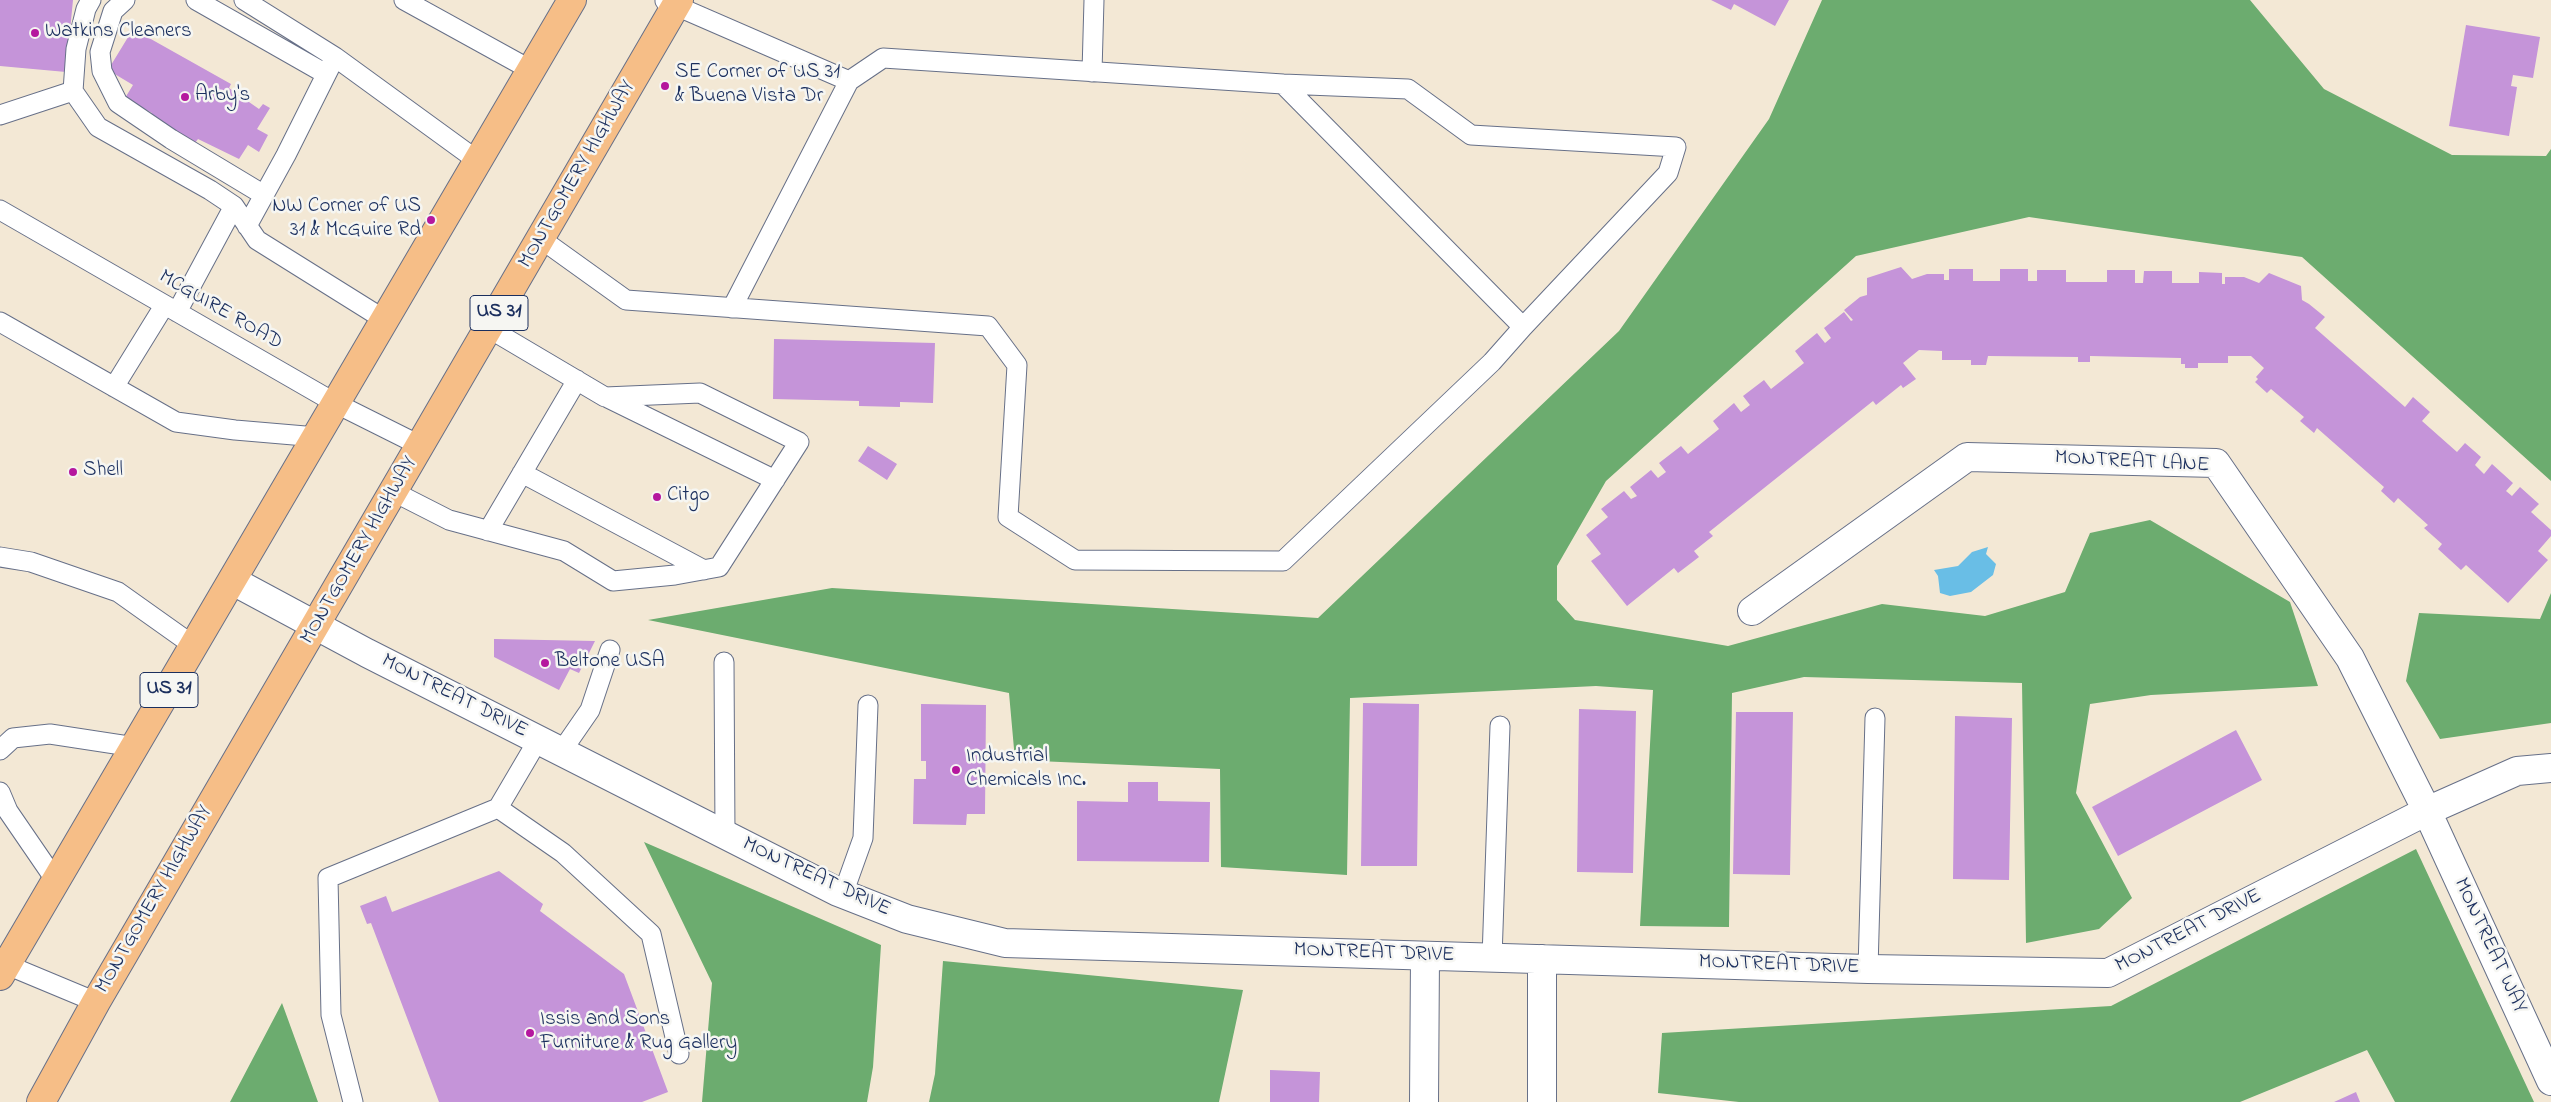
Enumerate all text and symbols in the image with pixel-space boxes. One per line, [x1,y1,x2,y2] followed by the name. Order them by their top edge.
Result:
[45,20,192,46] place label: Watkins Cleaners
[29,27,41,39] marker: Watkins Cleaners
[675,61,840,111] place label: SE Corner of US 31 & Buena Vista Dr
[514,77,642,273] street label: MONTGOMERY HIGHWAY
[659,80,671,92] marker: SE Corner of US 31 & Buena Vista Dr
[195,84,250,110] place label: Arby's
[179,91,191,103] marker: Arby's
[272,195,421,245] place label: NW Corner of US 31 & McGuire Rd
[425,214,437,226] marker: NW Corner of US 31 & McGuire Rd
[154,265,286,357] street label: MCGUIRE ROAD
[470,296,528,330] road number: US 31
[2054,446,2210,480] street label: MONTREAT LANE
[296,453,424,649] street label: MONTGOMERY HIGHWAY
[83,459,123,485] place label: Shell
[67,466,79,478] marker: Shell
[667,484,710,510] place label: Citgo
[651,491,663,503] marker: Citgo
[377,649,531,745] street label: MONTREAT DRIVE
[555,650,665,676] place label: Beltone USA
[539,657,551,669] marker: Beltone USA
[140,672,198,708] road number: US 31
[966,745,1086,795] place label: Industrial Chemicals Inc.
[950,764,962,776] marker: Industrial Chemicals Inc.
[91,802,219,998] street label: MONTGOMERY HIGHWAY
[738,833,894,923] street label: MONTREAT DRIVE
[2447,874,2531,1018] street label: MONTREAT WAY
[2112,884,2266,980] street label: MONTREAT DRIVE
[1293,939,1455,969] street label: MONTREAT DRIVE
[1698,951,1860,981] street label: MONTREAT DRIVE
[540,1008,737,1058] place label: Issis and Sons Furniture & Rug Gallery
[524,1027,536,1039] marker: Issis and Sons Furniture & Rug Gallery

